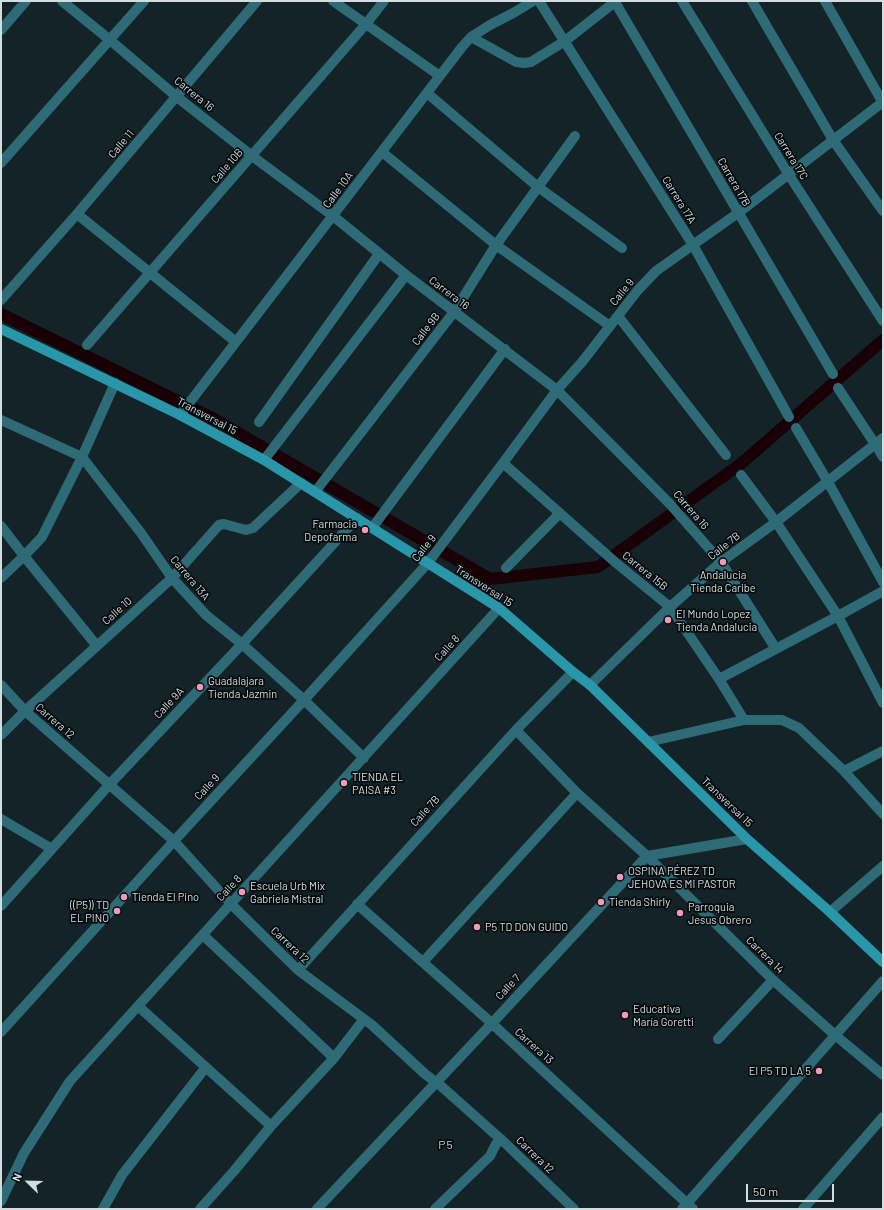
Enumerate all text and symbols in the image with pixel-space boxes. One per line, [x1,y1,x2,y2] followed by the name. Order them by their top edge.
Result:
[171,74,217,114] street label: Carrera 16
[105,127,137,161] street label: Calle 11
[771,130,811,182] street label: Carrera 17C
[208,146,246,186] street label: Calle 10B
[715,155,753,209] street label: Carrera 17B
[320,169,356,211] street label: Calle 10A
[659,174,699,226] street label: Carrera 17A
[426,273,472,313] street label: Carrera 16
[607,276,637,308] street label: Calle 9
[409,310,443,348] street label: Calle 9B
[175,395,239,437] street label: Transversal 15
[670,488,712,532] street label: Carrera 16
[304,517,357,543] place label: Farmacia Depofarma
[360,525,370,535] marker: Farmacia Depofarma
[705,529,743,563] street label: Calle 7B
[409,532,439,564] street label: Calle 9
[620,549,670,593] street label: Carrera 15B
[168,553,212,603] street label: Carrera 13A
[718,557,728,567] marker: Andalucia Tienda Caribe
[453,562,515,610] street label: Transversal 15
[690,568,756,594] place label: Andalucia Tienda Caribe
[99,594,135,628] street label: Calle 10
[676,607,757,633] place label: El Mundo Lopez Tienda Andalucia
[663,615,673,625] marker: El Mundo Lopez Tienda Andalucia
[432,632,462,664] street label: Calle 8
[208,674,277,700] place label: Guadalajara Tienda Jazmin
[195,682,205,692] marker: Guadalajara Tienda Jazmin
[151,685,187,721] street label: Calle 9A
[33,700,77,742] street label: Carrera 12
[352,770,403,796] place label: TIENDA EL PAISA #3
[192,771,222,803] street label: Calle 9
[699,774,755,830] street label: Transversal 15
[339,778,349,788] marker: TIENDA EL PAISA #3
[408,793,442,829] street label: Calle 7B
[628,864,736,890] place label: OSPINA PÉREZ TD JEHOVA ES MI PASTOR
[214,872,244,904] street label: Calle 8
[615,872,625,882] marker: OSPINA PÉREZ TD JEHOVA ES MI PASTOR
[250,879,325,905] place label: Escuela Urb Mix Gabriela Mistral
[237,887,247,897] marker: Escuela Urb Mix Gabriela Mistral
[132,890,199,904] place label: Tienda El Pino
[119,892,129,902] marker: Tienda El Pino
[609,895,670,909] place label: Tienda Shirly
[596,897,606,907] marker: Tienda Shirly
[70,898,109,924] place label: ((P5)) TD EL PINO
[688,900,751,926] place label: Parroquia Jesus Obrero
[112,906,122,916] marker: ((P5)) TD EL PINO
[675,908,685,918] marker: Parroquia Jesus Obrero
[485,920,568,934] place label: P5 TD DON GUIDO
[472,922,482,932] marker: P5 TD DON GUIDO
[268,924,312,966] street label: Carrera 12
[743,934,787,976] street label: Carrera 14
[493,971,523,1003] street label: Calle 7
[633,1002,694,1028] place label: Educativa María Goretti
[620,1010,630,1020] marker: Educativa María Goretti
[512,1025,556,1067] street label: Carrera 13
[749,1064,811,1078] place label: El P5 TD LA 5
[814,1066,824,1076] marker: El P5 TD LA 5
[513,1134,557,1176] street label: Carrera 12
[438,1138,454,1152] district label: P5
[8,1162,48,1202] north arrow
[9,1171,24,1183] text: N
[748,1176,836,1202] scale bar
[753,1184,778,1198] text: 50 m

